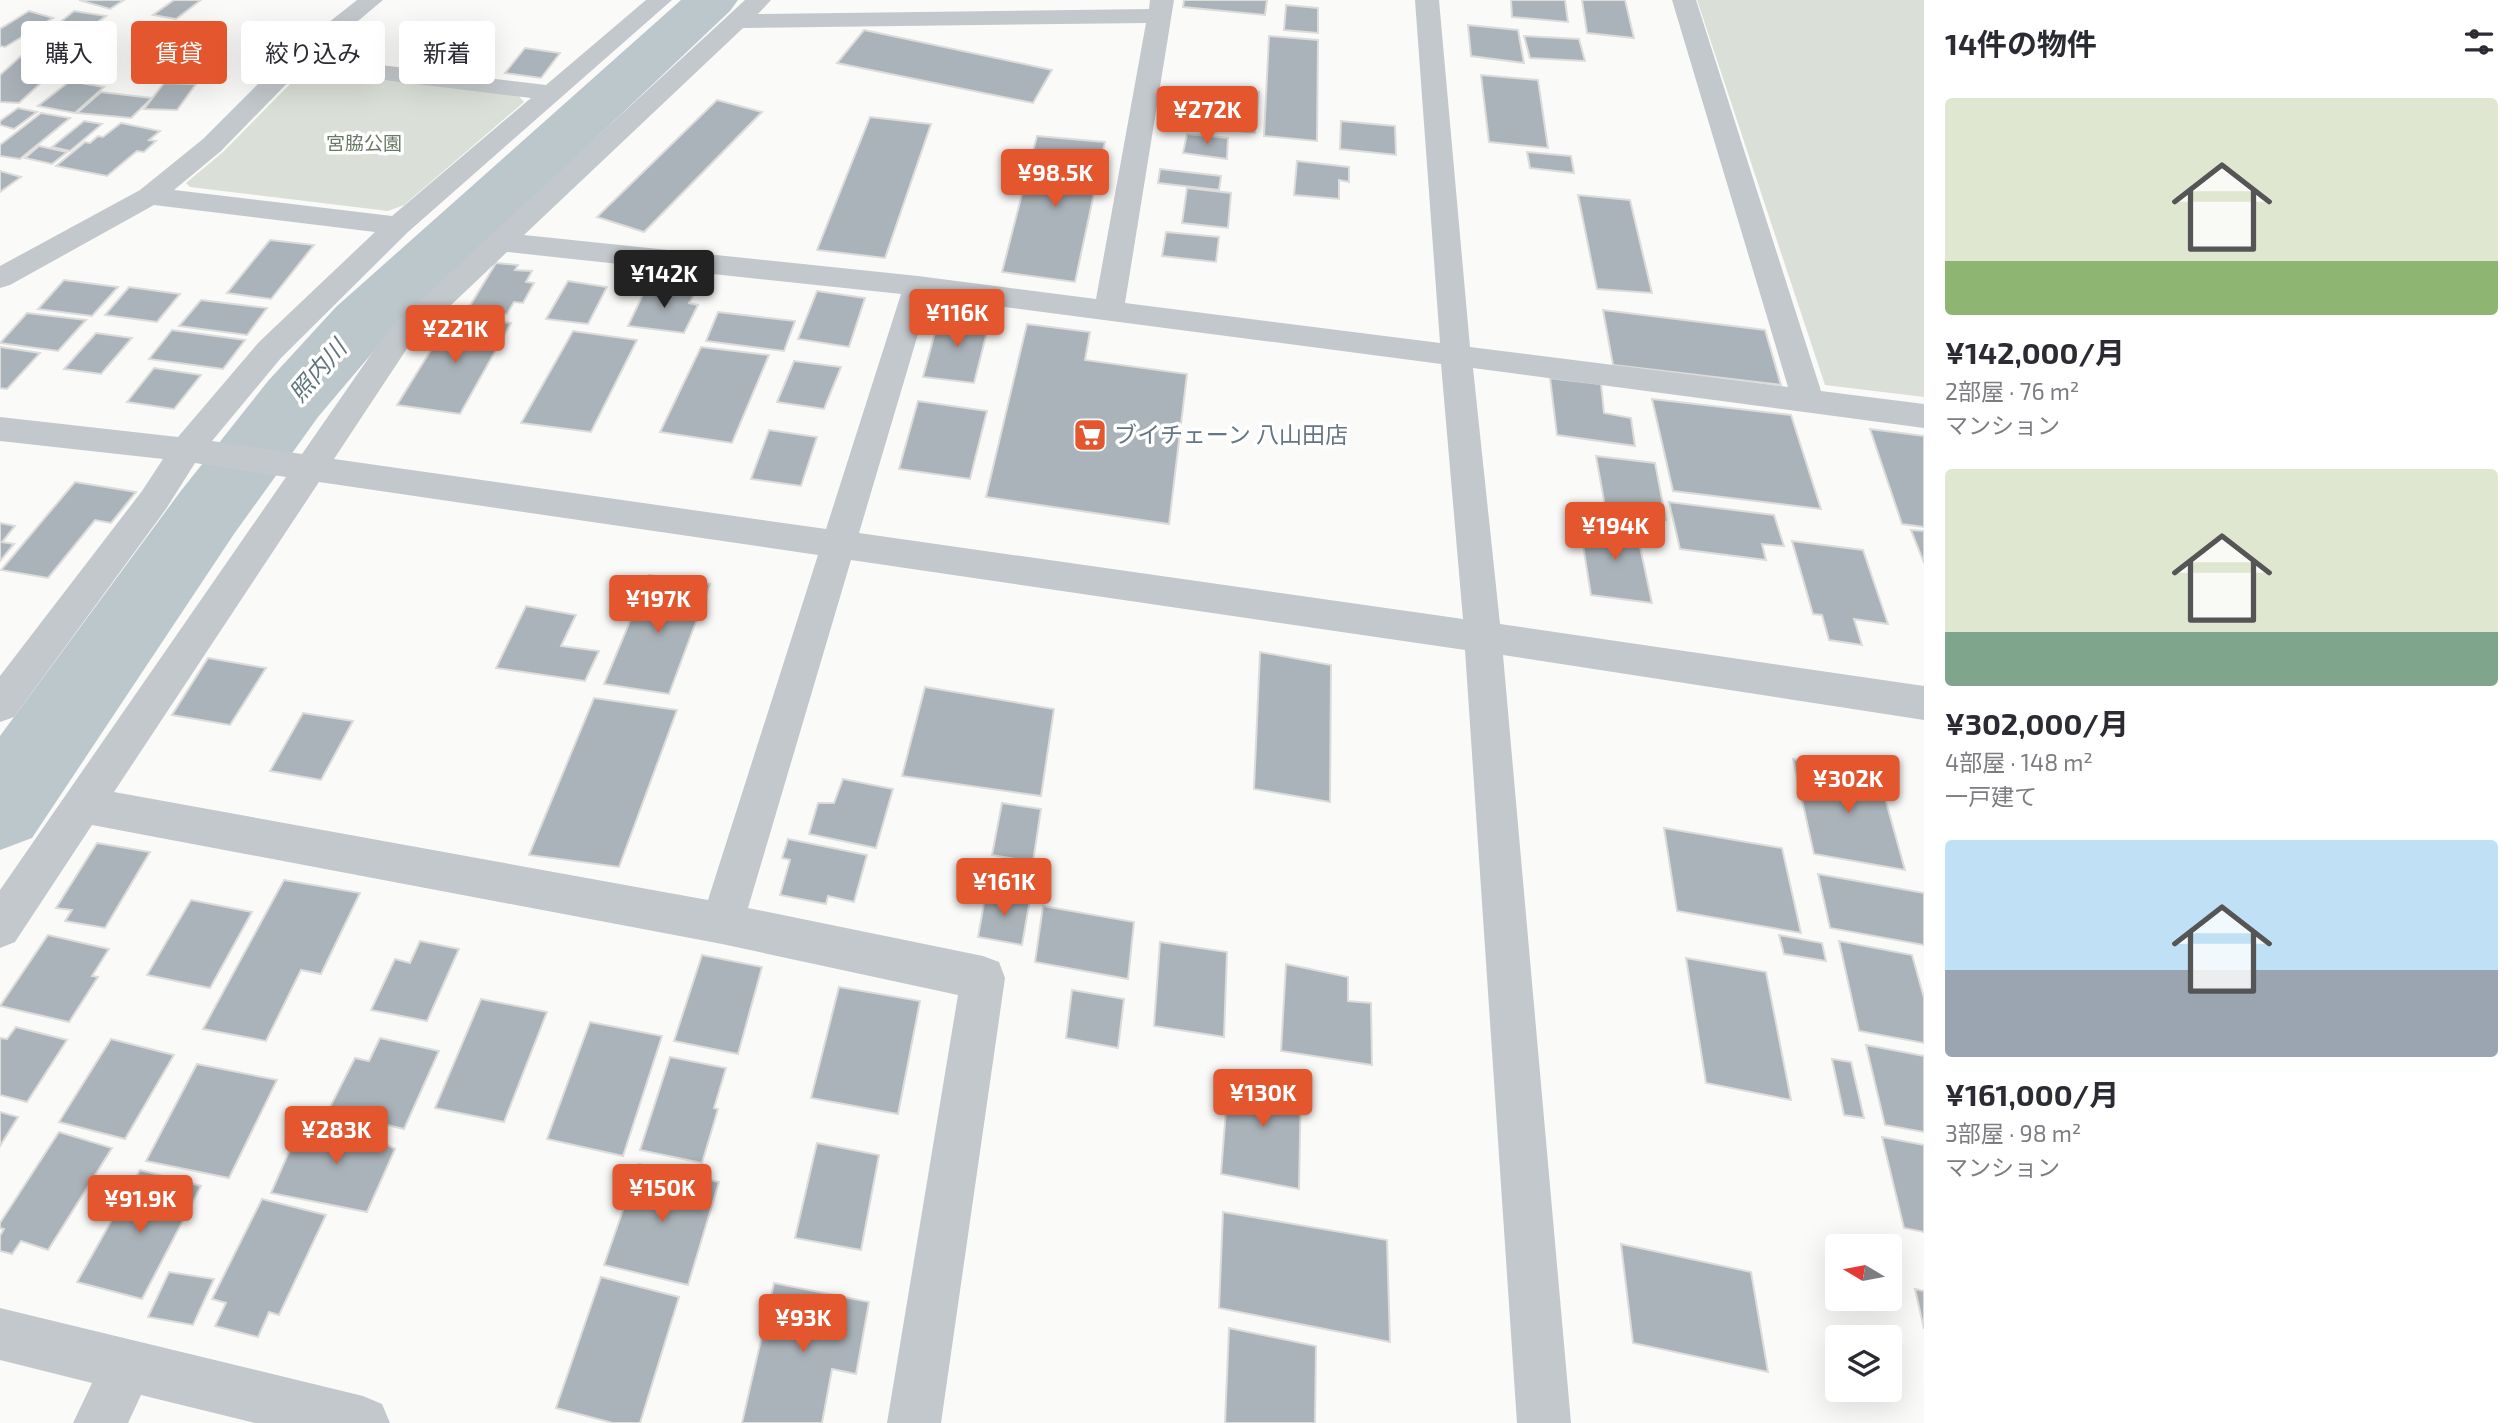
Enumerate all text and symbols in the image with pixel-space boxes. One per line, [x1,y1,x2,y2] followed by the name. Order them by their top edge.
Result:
[21,21,117,84] chip: 購入
[131,21,227,84] chip: 賃貸
[241,21,385,84] chip: 絞り込み
[399,21,495,84] chip: 新着
[2460,23,2498,61] icon: filters
[1945,25,2097,61] text: 14件の物件
[1158,86,1256,146] pin: ¥272K
[1173,95,1241,123] text: ¥272K
[326,131,402,154] park label: 宮脇公園
[2159,144,2285,270] icon: home
[998,150,1112,209] pin: ¥98.5K
[1017,158,1093,186] text: ¥98.5K
[615,250,713,310] pin: ¥142K
[630,259,698,287] text: ¥142K
[908,290,1006,349] pin: ¥116K
[925,298,989,326] text: ¥116K
[406,306,504,365] pin: ¥221K
[422,314,488,342] text: ¥221K
[282,331,353,407] water label: 照内川
[1945,334,2125,370] text: ¥142,000/月
[1945,377,2079,405] text: 2部屋 · 76 m²
[1945,411,2060,439] text: マンション
[1071,416,1109,454] supermarket icon: ブイチェーン 八山田店
[1114,420,1348,448] place label: ブイチェーン 八山田店
[1566,503,1664,562] pin: ¥194K
[1581,511,1649,539] text: ¥194K
[2159,515,2285,641] icon: home
[609,576,707,635] pin: ¥197K
[625,584,691,612] text: ¥197K
[1945,705,2129,741] text: ¥302,000/月
[1945,748,2093,776] text: 4部屋 · 148 m²
[1799,756,1897,815] pin: ¥302K
[1813,764,1883,792] text: ¥302K
[1945,782,2037,810] text: 一戸建て
[955,858,1053,918] pin: ¥161K
[972,867,1036,895] text: ¥161K
[2159,886,2285,1012] icon: home
[1214,1070,1312,1129] pin: ¥130K
[1945,1076,2119,1112] text: ¥161,000/月
[1229,1078,1297,1106] text: ¥130K
[287,1106,385,1166] pin: ¥283K
[301,1115,371,1143] text: ¥283K
[1945,1119,2081,1147] text: 3部屋 · 98 m²
[1945,1153,2060,1181] text: マンション
[613,1164,711,1224] pin: ¥150K
[629,1173,696,1201] text: ¥150K
[83,1176,197,1235] pin: ¥91.9K
[104,1184,176,1212] text: ¥91.9K
[1825,1234,1902,1311] north arrow
[1825,1234,1902,1402] map controls
[762,1294,844,1354] pin: ¥93K
[775,1303,831,1331] text: ¥93K
[1825,1325,1902,1402] button: layers

